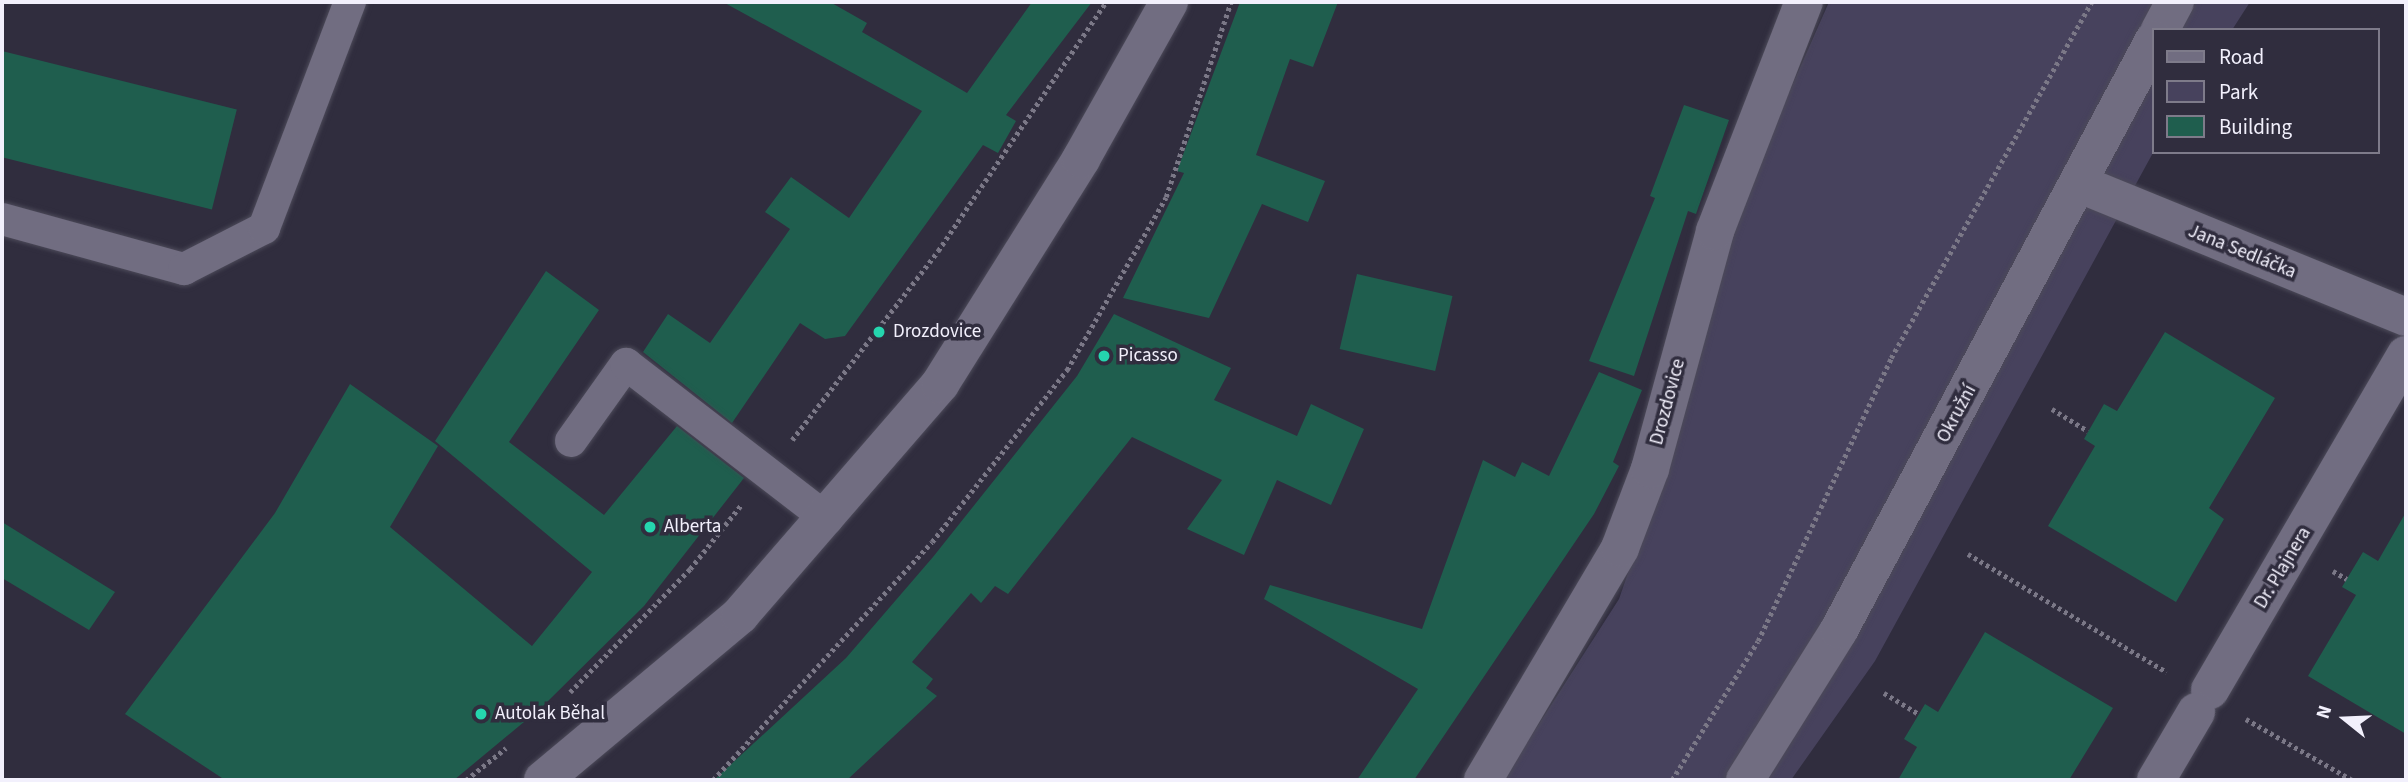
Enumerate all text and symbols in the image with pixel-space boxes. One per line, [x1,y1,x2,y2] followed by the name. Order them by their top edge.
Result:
[2152,28,2380,154] legend
[2219,42,2264,72] text: Road
[2219,77,2258,107] text: Park
[2219,112,2292,142] text: Building
[2185,220,2299,284] street label: Jana Sedláčka
[893,321,981,343] place label: Drozdovice
[871,324,887,340] marker: Drozdovice
[1118,345,1178,367] place label: Picasso
[1096,348,1112,364] marker: Picasso
[1646,356,1690,448] street label: Drozdovice
[1932,381,1982,447] street label: Okružní
[664,516,721,538] place label: Alberta
[642,519,658,535] marker: Alberta
[2250,523,2316,613] street label: Dr. Plajnera
[2310,684,2380,754] north arrow
[2310,702,2339,723] text: N
[495,703,605,725] place label: Autolak Běhal
[473,706,489,722] marker: Autolak Běhal

